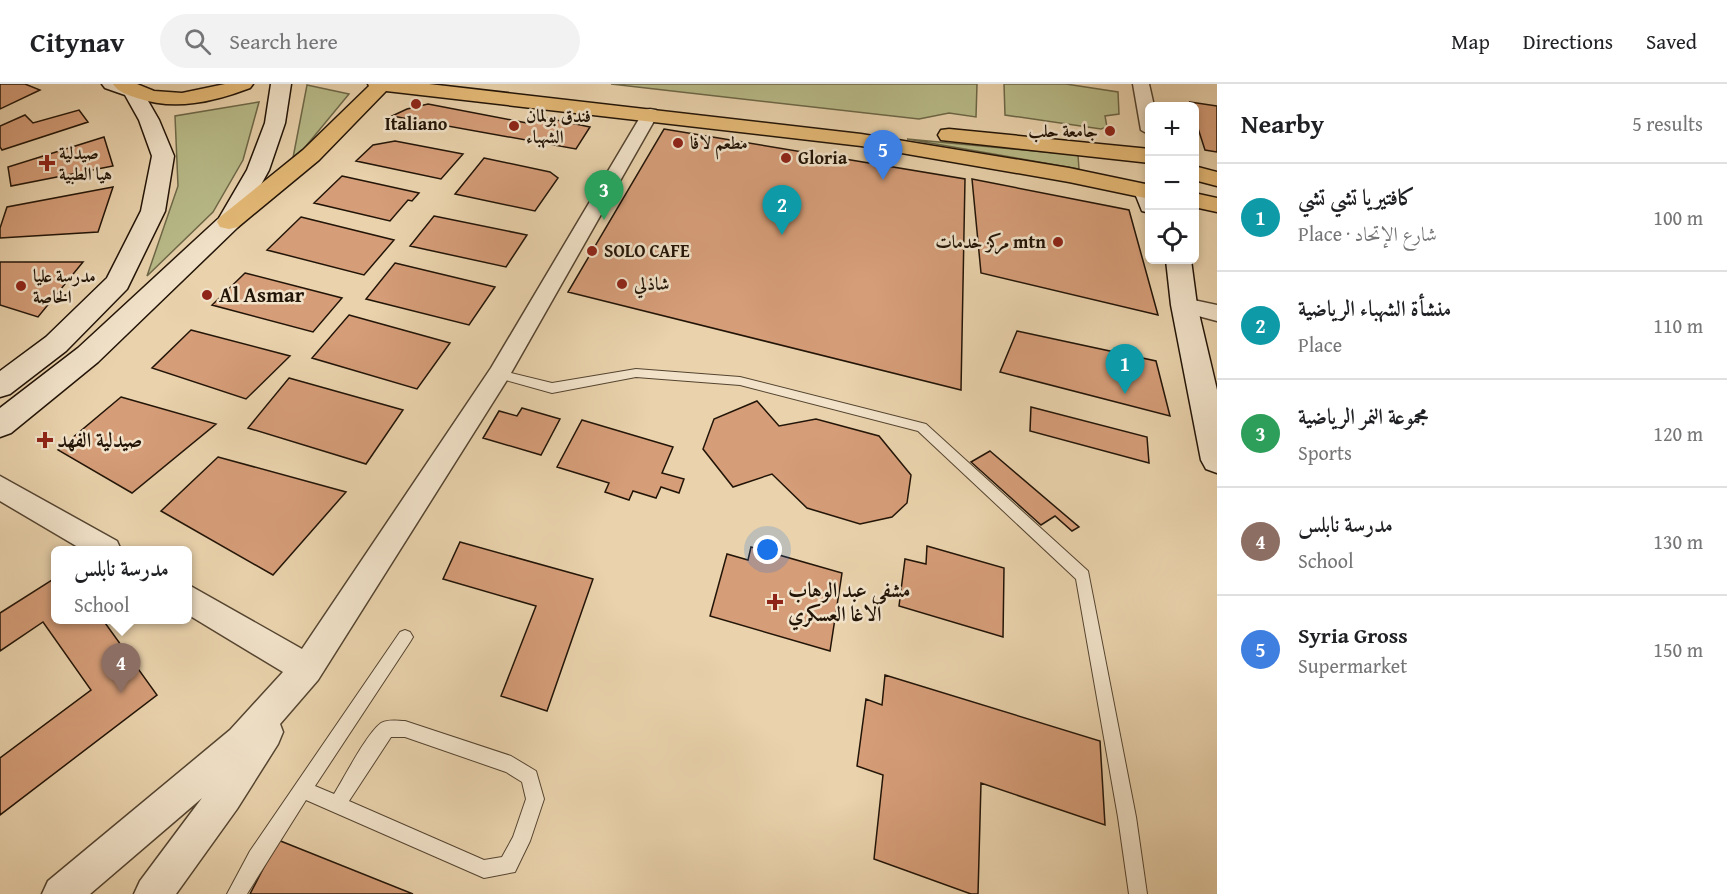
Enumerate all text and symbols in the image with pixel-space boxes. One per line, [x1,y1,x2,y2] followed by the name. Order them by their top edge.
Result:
[160,14,580,68] search box
[30,21,124,62] text: Citynav
[181,25,214,58] icon: search
[229,25,338,57] text: Search here
[1451,26,1490,57] text: Map
[1523,26,1613,57] text: Directions
[1646,26,1697,57] text: Saved
[409,97,423,111] marker: Italiano
[526,102,591,150] place label: فندق بولمان الشهباء
[1145,102,1199,264] map controls
[1145,102,1199,156] button: +
[1241,104,1324,143] text: Nearby
[1632,109,1703,138] text: 5 results
[385,110,448,137] place label: Italiano
[1028,117,1098,144] place label: جامعة حلب
[507,119,521,133] marker: فندق بولمان الشهباء
[1103,124,1117,138] marker: جامعة حلب
[690,129,748,160] place label: مطعم لافا
[864,130,902,180] pin: 5
[671,136,685,150] marker: مطعم لافا
[59,139,112,187] place label: صيدلية هيا الطبية
[798,144,848,171] place label: Gloria
[779,151,793,165] marker: Gloria
[40,156,54,170] marker: صيدلية هيا الطبية
[1145,156,1199,210] button: −
[584,170,624,220] pin: 3
[1298,181,1415,213] text: كافتيريا تشي تشي
[762,186,802,235] pin: 2
[1255,203,1266,232] text: 1
[1653,203,1703,232] text: 100 m
[1145,210,1199,264] button: locate
[1298,219,1437,248] text: Place · شارع الإتحاد
[935,228,1046,255] place label: مركز خدمات mtn
[1051,235,1065,249] marker: مركز خدمات mtn
[604,237,690,264] place label: SOLO CAFE
[585,244,599,258] marker: SOLO CAFE
[33,262,96,310] place label: مدرسة عليا الخاصة
[633,270,669,299] place label: شاذلي
[615,277,629,291] marker: شاذلي
[14,279,28,293] marker: مدرسة عليا الخاصة
[219,279,305,310] place label: Al Asmar
[200,288,214,302] marker: Al Asmar
[1298,292,1451,324] text: منشأة الشهباء الرياضية
[1255,311,1266,340] text: 2
[1653,311,1703,340] text: 110 m
[1298,330,1342,359] text: Place
[1106,344,1144,394] pin: 1
[1298,400,1429,432] text: مجموعة النمر الرياضية
[1255,419,1266,448] text: 3
[1653,419,1703,448] text: 120 m
[57,424,142,455] place label: صيدلية الفهد
[38,433,52,447] marker: صيدلية الفهد
[1298,438,1352,467] text: Sports
[1298,508,1393,540] text: مدرسة نابلس
[1255,527,1266,556] text: 4
[1653,527,1703,556] text: 130 m
[753,535,782,564] your location
[51,546,192,624] popup
[1298,546,1354,575] text: School
[74,552,169,584] text: مدرسة نابلس
[788,574,911,631] place label: مشفى عبد الوهاب الاغا العسكري
[74,590,130,619] text: School
[766,593,784,611] marker: مشفى عبد الوهاب الاغا العسكري
[1298,619,1408,651] text: Syria Gross
[1255,635,1266,664] text: 5
[1653,635,1703,664] text: 150 m
[102,644,140,693] pin: 4
[1298,651,1407,680] text: Supermarket

